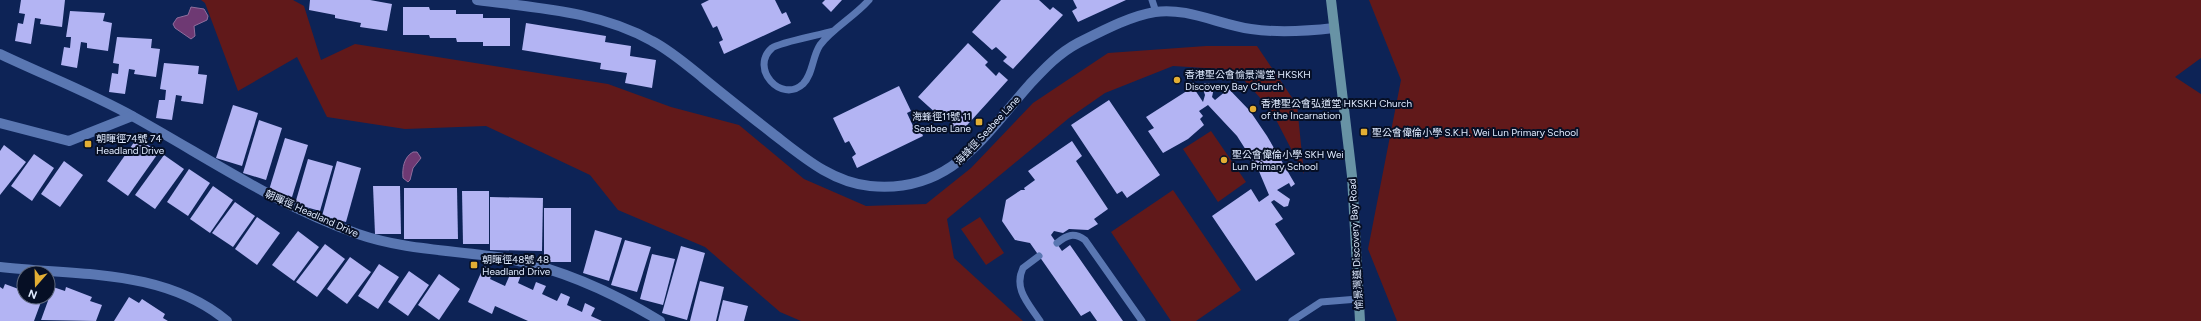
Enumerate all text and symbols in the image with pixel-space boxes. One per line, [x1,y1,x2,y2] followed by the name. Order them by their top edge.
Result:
[1185,68,1311,93] place label: 香港聖公會愉景灣堂 HKSKH Discovery Bay Church
[1172,75,1182,85] marker: 香港聖公會愉景灣堂 HKSKH Discovery Bay Church
[952,93,1023,168] street label: 海蜂徑 Seabee Lane
[1261,97,1412,122] place label: 香港聖公會弘道堂 HKSKH Church of the Incarnation
[1248,104,1258,114] marker: 香港聖公會弘道堂 HKSKH Church of the Incarnation
[912,110,972,135] place label: 海蜂徑11號 11 Seabee Lane
[974,117,984,127] marker: 海蜂徑11號 11 Seabee Lane
[1372,126,1578,139] place label: 聖公會偉倫小學 S.K.H. Wei Lun Primary School
[1359,127,1369,137] marker: 聖公會偉倫小學 S.K.H. Wei Lun Primary School
[96,132,165,157] place label: 朝暉徑74號 74 Headland Drive
[83,139,93,149] marker: 朝暉徑74號 74 Headland Drive
[1232,148,1344,173] place label: 聖公會偉倫小學 SKH Wei Lun Primary School
[1219,155,1229,165] marker: 聖公會偉倫小學 SKH Wei Lun Primary School
[1346,178,1365,310] street label: 愉景灣道 Discovery Bay Road
[263,187,361,240] street label: 朝暉徑 Headland Drive
[482,253,551,278] place label: 朝暉徑48號 48 Headland Drive
[469,260,479,270] marker: 朝暉徑48號 48 Headland Drive
[16,265,56,305] north arrow
[27,286,39,301] text: N

